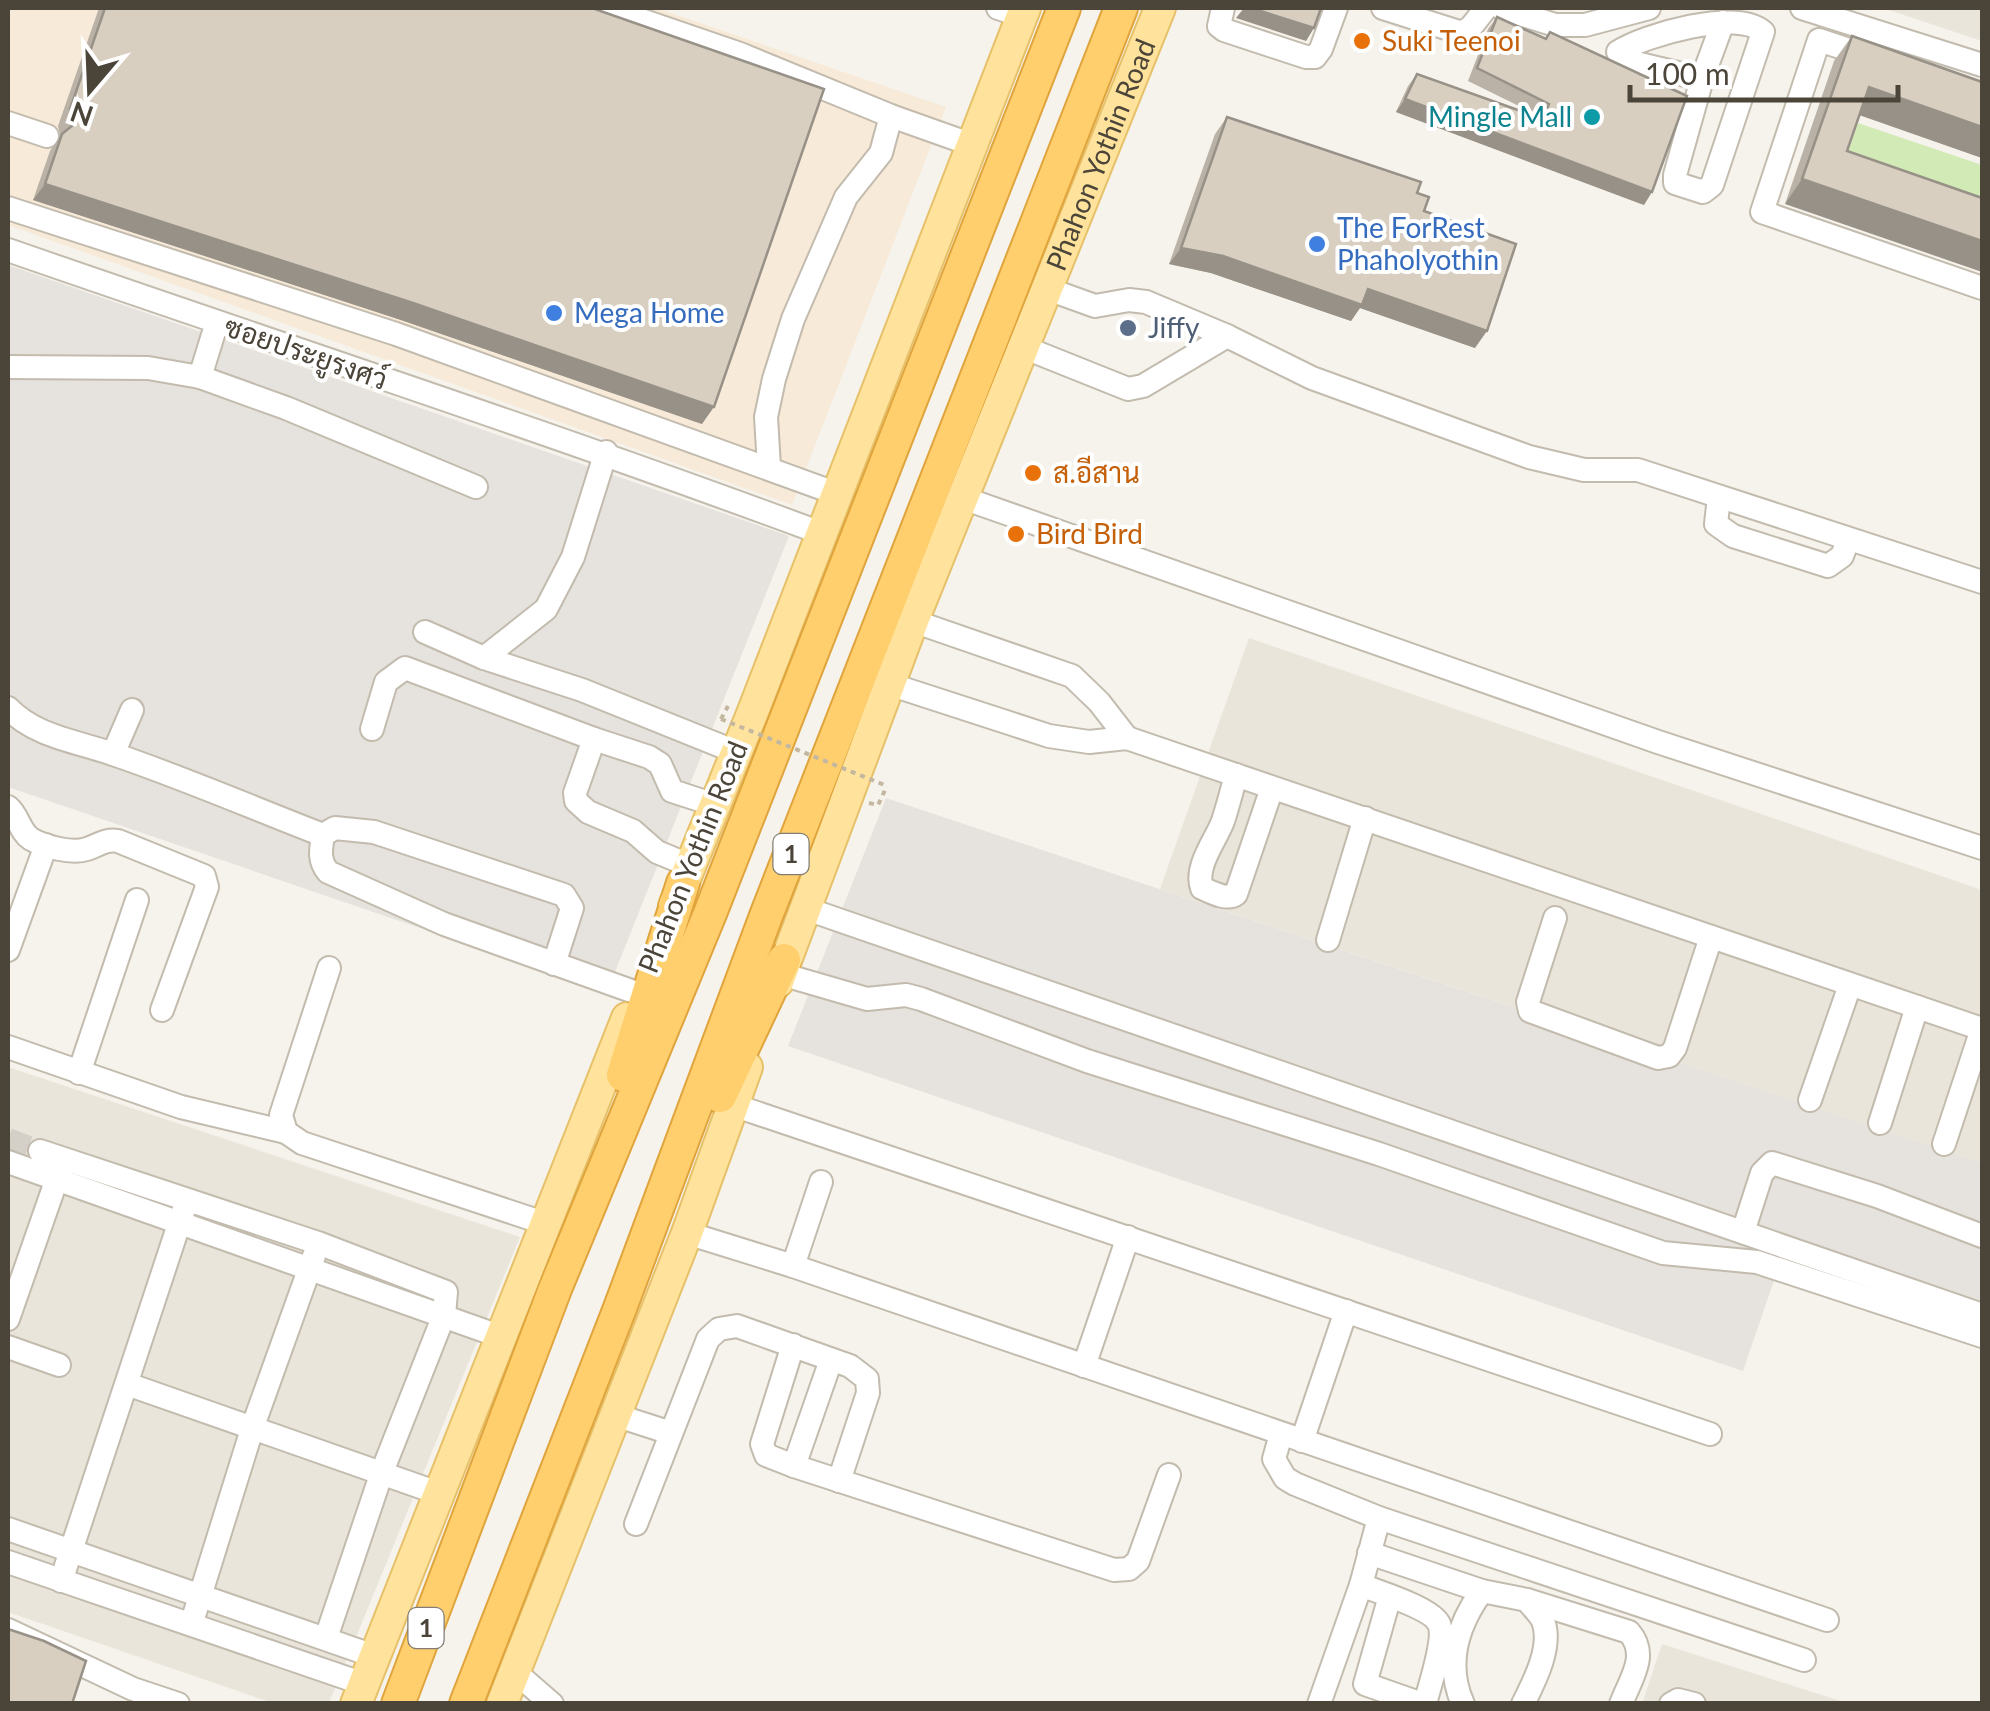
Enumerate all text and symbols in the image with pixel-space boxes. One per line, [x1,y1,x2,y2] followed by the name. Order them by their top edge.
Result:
[1382,23,1521,57] place label: Suki Teenoi
[1351,30,1373,52] marker: Suki Teenoi
[1038,34,1162,275] street label: Phahon Yothin Road
[40,40,140,140] north arrow
[1630,40,1898,102] scale bar
[1645,55,1730,91] text: 100 m
[66,95,97,134] text: N
[1428,99,1572,133] place label: Mingle Mall
[1581,106,1603,128] marker: Mingle Mall
[1337,210,1499,276] place label: The ForRest Phaholyothin
[1306,233,1328,255] marker: The ForRest Phaholyothin
[574,295,725,329] place label: Mega Home
[543,302,565,324] marker: Mega Home
[219,307,393,400] street label: ซอยประยูรงศว์
[1148,310,1200,344] place label: Jiffy
[1117,317,1139,339] marker: Jiffy
[1053,455,1140,489] place label: ส.อีสาน
[1022,462,1044,484] marker: ส.อีสาน
[1036,516,1143,550] place label: Bird Bird
[1005,523,1027,545] marker: Bird Bird
[630,736,754,977] street label: Phahon Yothin Road
[774,834,808,874] road number: 1
[408,1608,444,1648] road number: 1

